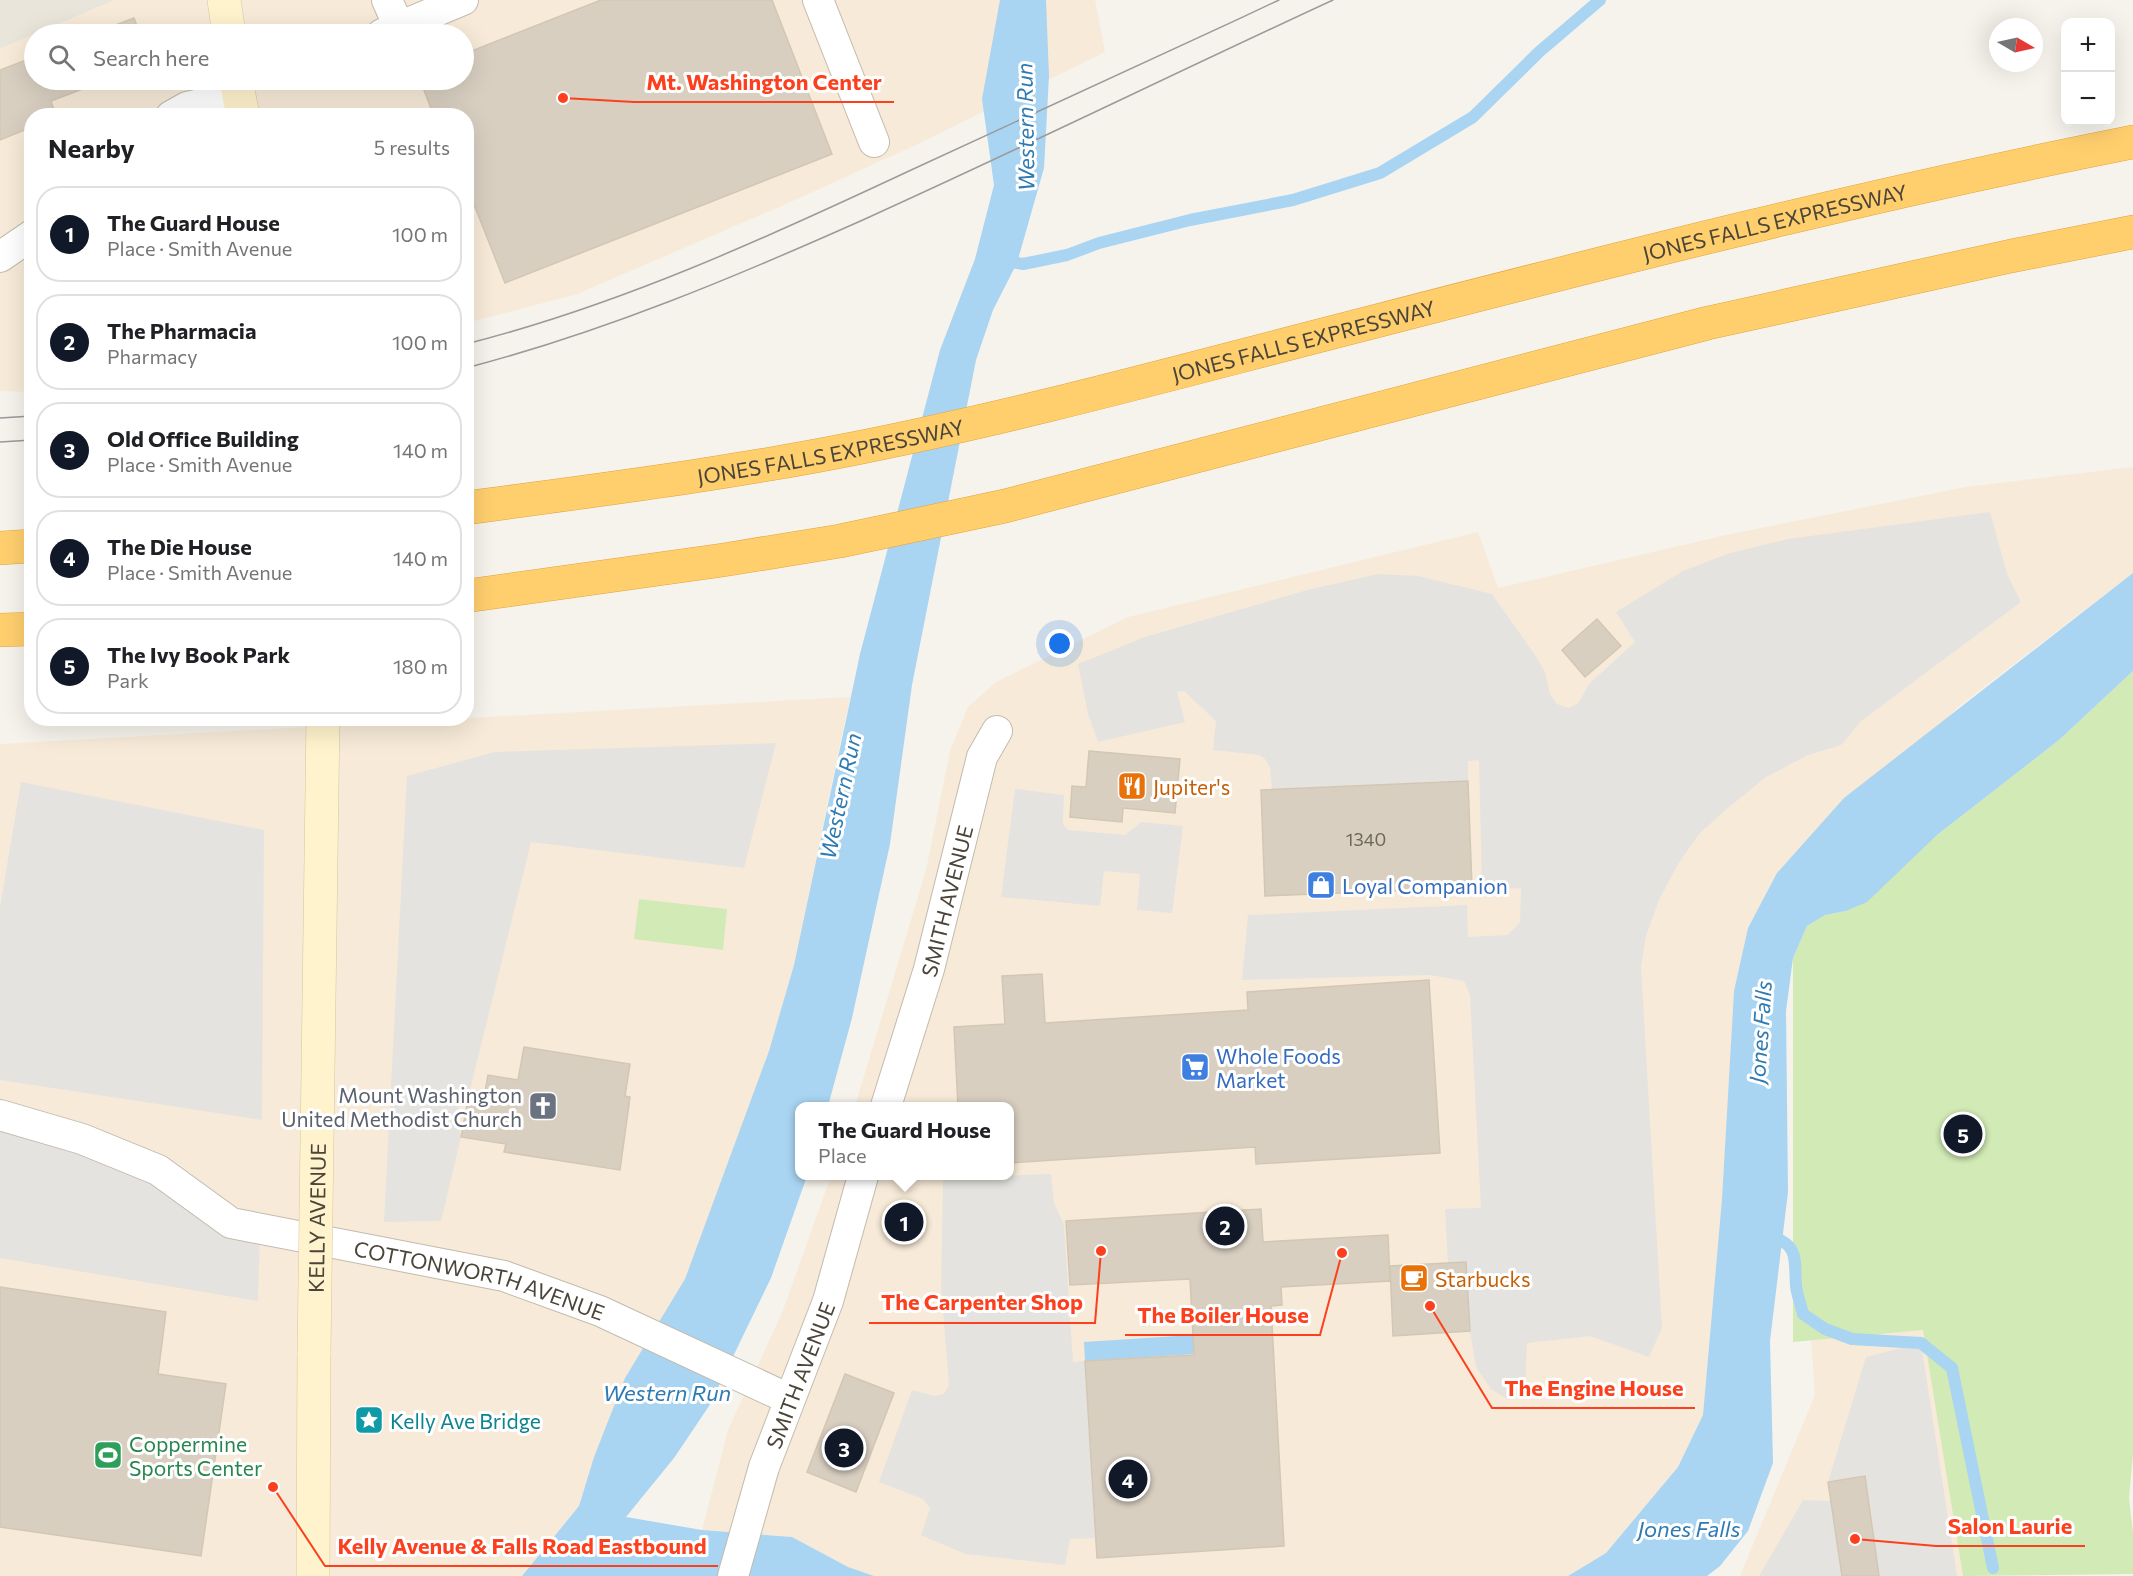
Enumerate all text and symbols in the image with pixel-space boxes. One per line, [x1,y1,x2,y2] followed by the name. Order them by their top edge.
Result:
[1989,18,2043,72] north arrow
[2061,18,2115,126] map controls
[2061,18,2115,72] button: +
[24,24,474,90] search box
[45,41,78,74] icon: search
[93,44,209,71] text: Search here
[634,62,894,102] callout: Mt. Washington Center
[1010,63,1040,191] water label: Western Run
[646,68,882,95] text: Mt. Washington Center
[2061,72,2115,126] button: −
[48,132,135,163] text: Nearby
[374,135,450,159] text: 5 results
[1640,178,1910,265] street label: JONES FALLS EXPRESSWAY
[107,209,280,236] text: The Guard House
[65,222,74,246] text: 1
[392,222,448,246] text: 100 m
[107,236,292,260] text: Place · Smith Avenue
[1169,294,1438,386] street label: JONES FALLS EXPRESSWAY
[107,317,257,344] text: The Pharmacia
[64,330,75,354] text: 2
[392,330,448,354] text: 100 m
[107,344,198,368] text: Pharmacy
[695,413,967,488] street label: JONES FALLS EXPRESSWAY
[107,425,299,452] text: Old Office Building
[64,438,75,462] text: 3
[393,438,448,462] text: 140 m
[107,452,292,476] text: Place · Smith Avenue
[107,533,252,560] text: The Die House
[63,546,76,570] text: 4
[393,546,448,570] text: 140 m
[107,560,292,584] text: Place · Smith Avenue
[1045,629,1074,658] your location
[107,641,290,668] text: The Ivy Book Park
[64,654,75,678] text: 5
[393,654,448,678] text: 180 m
[107,668,149,692] text: Park
[813,730,867,862] water label: Western Run
[1116,770,1148,802] restaurant icon: Jupiter's
[1153,774,1230,799] place label: Jupiter's
[915,822,977,980] street label: SMITH AVENUE
[1346,828,1386,850] house number: 1340
[1305,869,1337,901] shop icon: Loyal Companion
[1342,873,1508,898] place label: Loyal Companion
[1743,980,1777,1086] water label: Jones Falls
[1216,1043,1341,1092] place label: Whole Foods Market
[1179,1051,1211,1083] supermarket icon: Whole Foods Market
[281,1082,522,1131] place label: Mount Washington United Methodist Church
[527,1090,559,1122] church icon: Mount Washington United Methodist Church
[795,1102,1014,1180] popup
[1944,1112,1982,1156] pin: 5
[818,1116,991,1143] text: The Guard House
[302,1143,329,1293] street label: KELLY AVENUE
[818,1143,867,1167] text: Place
[884,1200,924,1244] pin: 1
[1206,1204,1244,1248] pin: 2
[352,1235,608,1324] street label: COTTONWORTH AVENUE
[1398,1262,1430,1294] cafe icon: Starbucks
[1435,1266,1531,1291] place label: Starbucks
[869,1283,1095,1323] callout: The Carpenter Shop
[881,1288,1083,1315] text: The Carpenter Shop
[1125,1295,1320,1335] callout: The Boiler House
[760,1298,839,1452] street label: SMITH AVENUE
[1137,1301,1309,1328] text: The Boiler House
[1492,1368,1695,1408] callout: The Engine House
[1504,1374,1684,1401] text: The Engine House
[603,1379,731,1406] water label: Western Run
[353,1404,385,1436] place icon: Kelly Ave Bridge
[390,1408,541,1433] place label: Kelly Ave Bridge
[824,1426,864,1470] pin: 3
[129,1431,262,1480] place label: Coppermine Sports Center
[92,1439,124,1471] sports icon: Coppermine Sports Center
[1108,1456,1148,1502] pin: 4
[1936,1506,2085,1546] callout: Salon Laurie
[1948,1512,2072,1539] text: Salon Laurie
[1636,1515,1740,1542] water label: Jones Falls
[325,1526,718,1566] callout: Kelly Avenue & Falls Road Eastbound
[337,1532,707,1559] text: Kelly Avenue & Falls Road Eastbound

